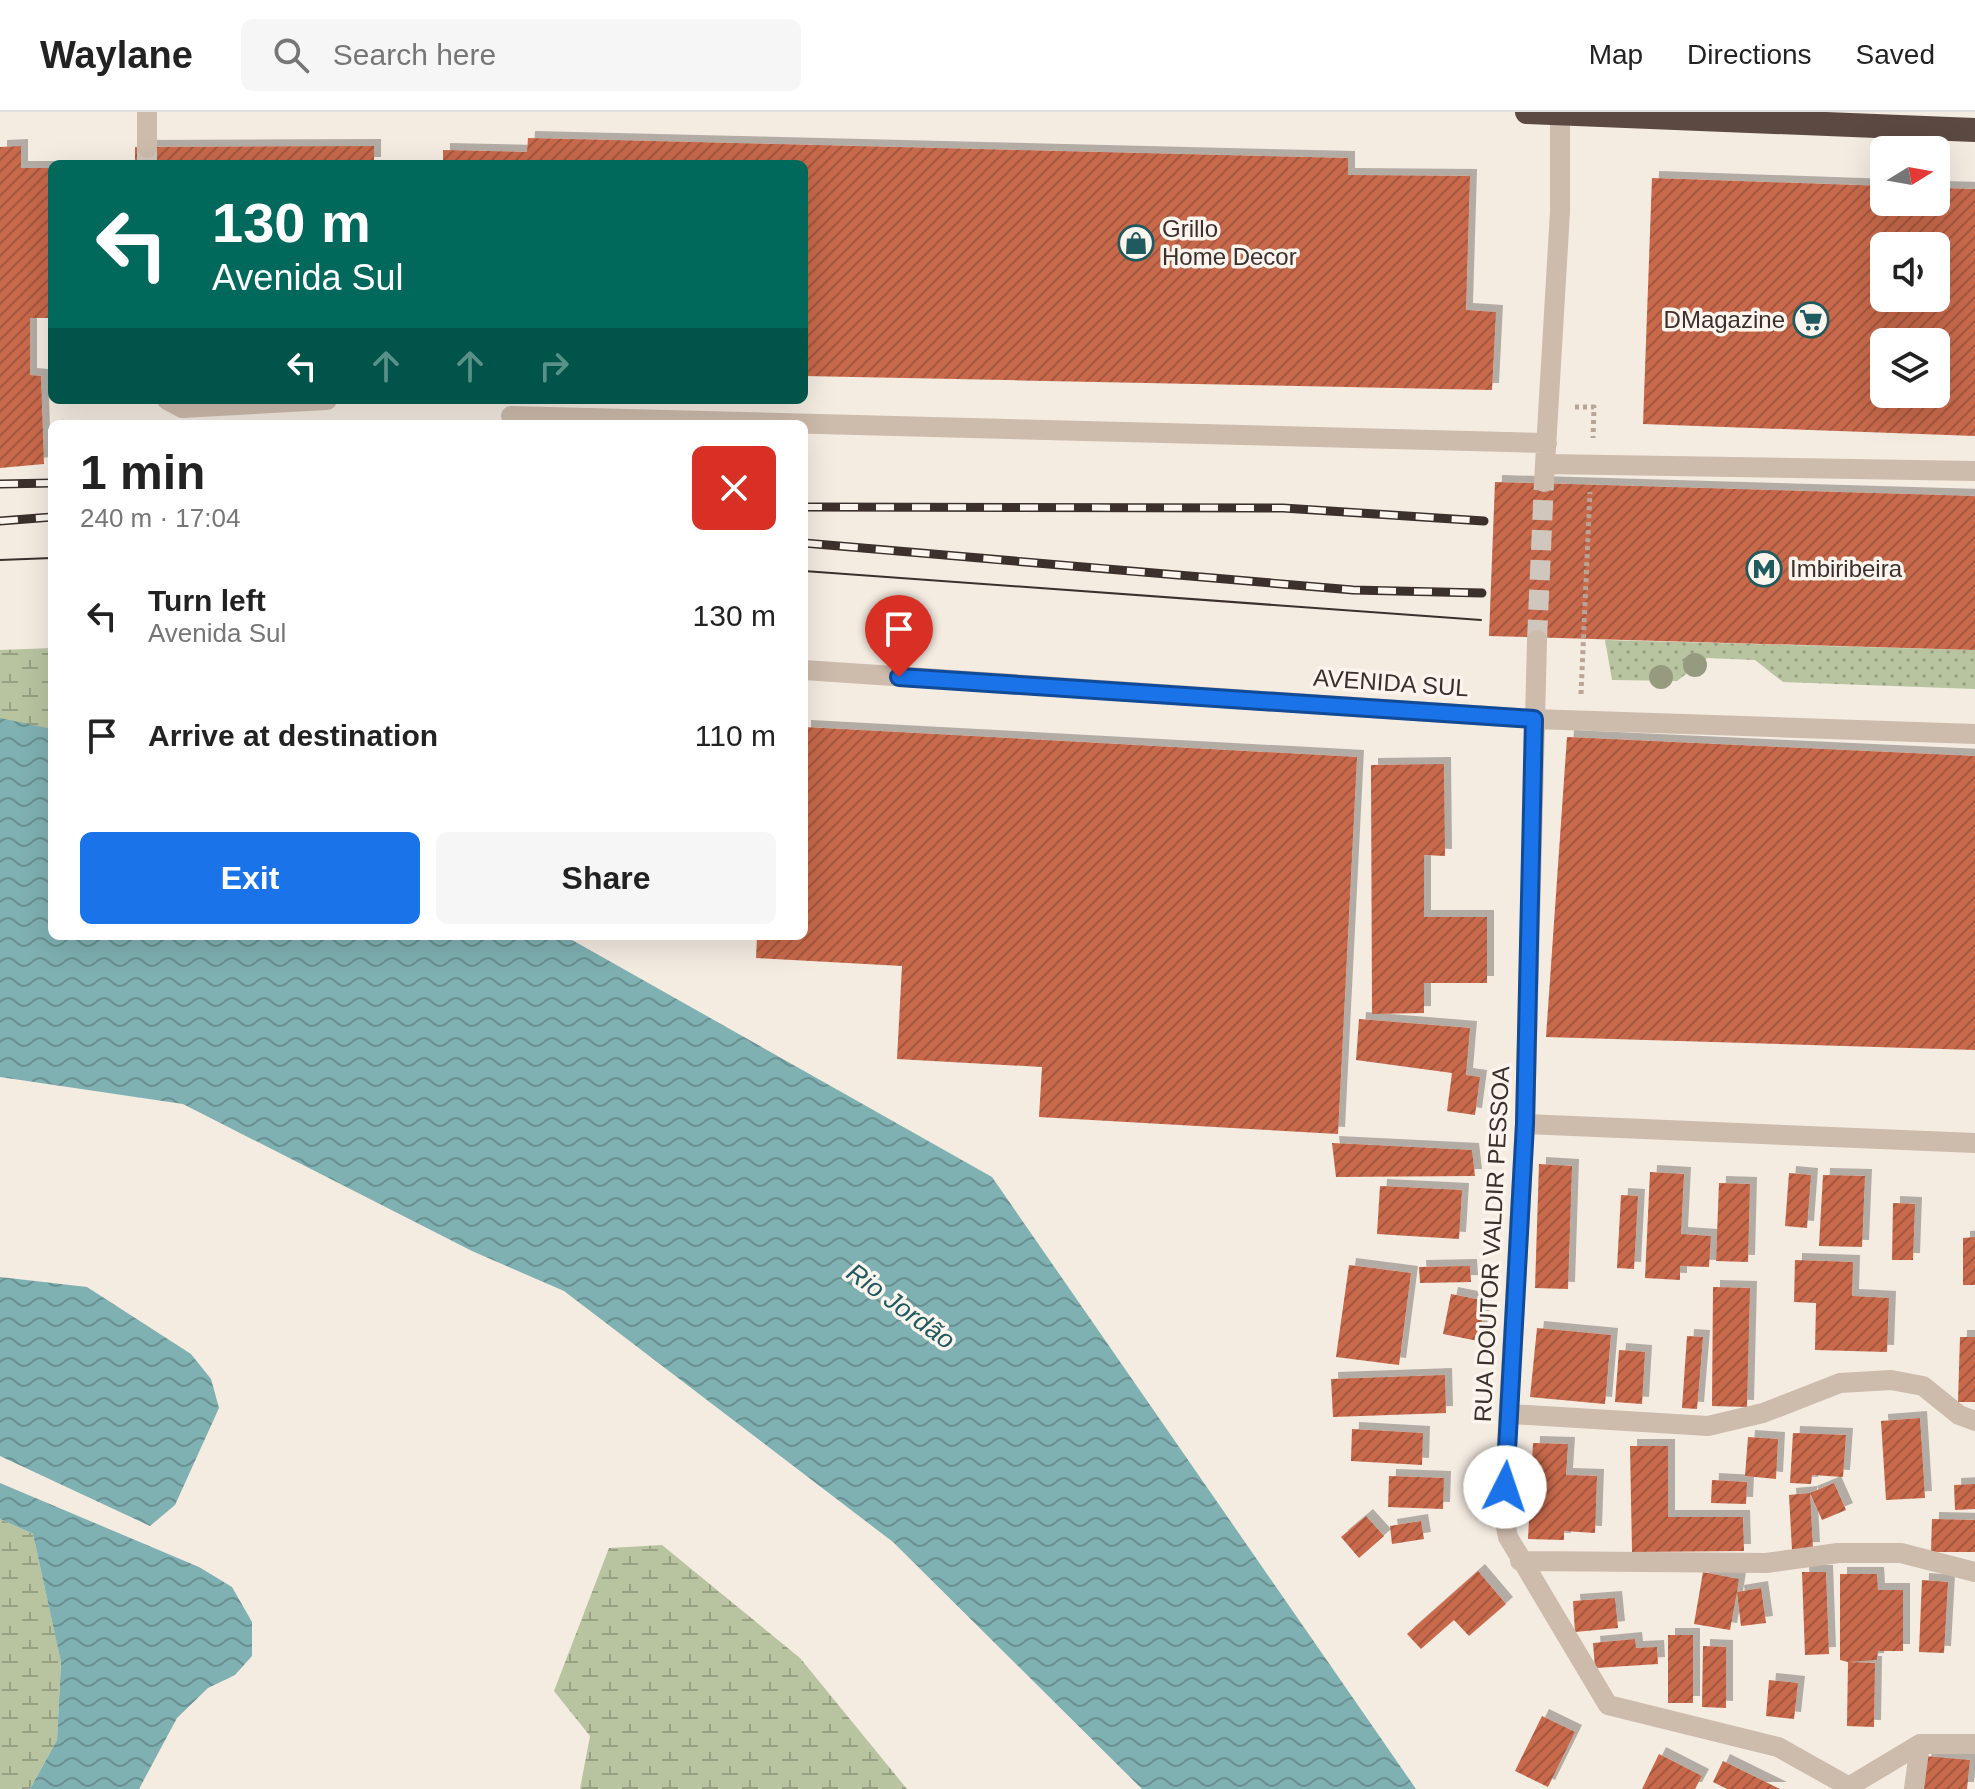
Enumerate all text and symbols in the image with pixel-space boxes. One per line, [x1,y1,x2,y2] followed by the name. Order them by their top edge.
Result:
[241,19,801,91] search box
[269,33,313,77] icon: search
[40,34,193,76] text: Waylane
[333,38,496,71] text: Search here
[1589,39,1643,70] text: Map
[1687,39,1812,70] text: Directions
[1856,39,1935,70] text: Saved
[1870,136,1950,216] north arrow
[1870,136,1950,408] map controls
[212,191,371,254] text: 130 m
[80,192,184,296] icon: left
[1162,215,1297,270] place label: Grillo Home Decor
[1117,224,1155,262] shop icon: Grillo Home Decor
[1870,232,1950,312] button: sound
[212,257,403,298] text: Avenida Sul
[1792,301,1830,339] supermarket icon: DMagazine
[1664,306,1785,333] place label: DMagazine
[1870,328,1950,408] button: layers
[280,344,324,388] icon: left
[364,344,408,388] icon: ahead
[448,344,492,388] icon: ahead
[532,344,576,388] icon: right
[80,446,205,499] text: 1 min
[692,446,776,530] button: close
[80,503,240,533] text: 240 m · 17:04
[1745,550,1783,588] metro station icon: Imbiribeira
[1790,555,1903,582] place label: Imbiribeira
[148,584,266,617] text: Turn left
[80,594,124,638] icon: left
[865,595,933,677] pin
[693,599,776,632] text: 130 m
[877,607,921,651] icon: arrive
[148,618,286,648] text: Avenida Sul
[1312,664,1470,701] street label: AVENIDA SUL
[80,714,124,758] icon: arrive
[148,719,438,752] text: Arrive at destination
[695,719,776,752] text: 110 m
[80,832,420,924] button: Exit
[436,832,776,924] button: Share
[1469,1065,1514,1423] street label: RUA DOUTOR VALDIR PESSOA
[841,1257,961,1355] water label: Rio Jordão
[1463,1445,1547,1529] position arrow

